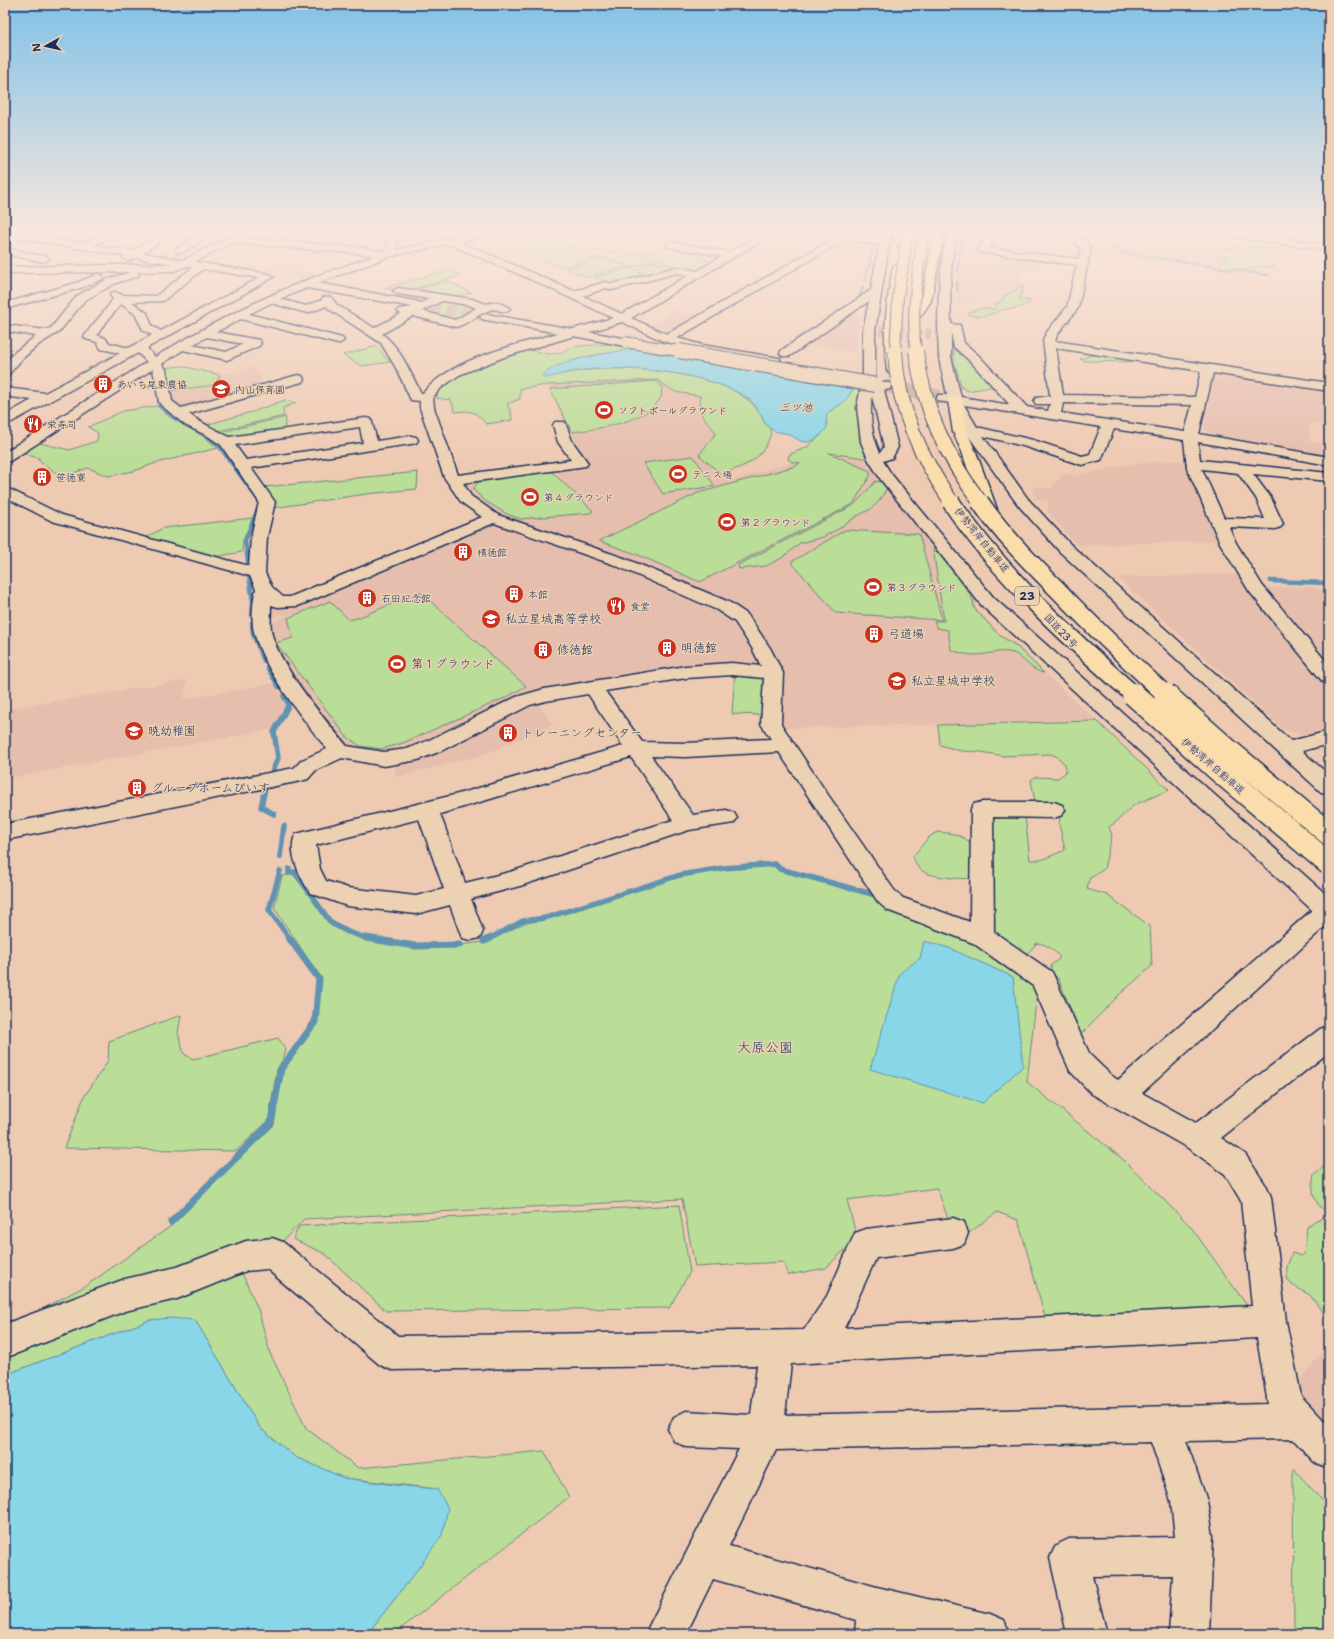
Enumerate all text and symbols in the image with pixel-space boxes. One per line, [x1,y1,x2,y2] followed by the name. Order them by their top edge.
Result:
[26,26,66,66] north arrow
[29,42,45,53] text: N
[92,373,114,395] building icon: あいち尾東農協
[117,378,187,391] place label: あいち尾東農協
[210,378,232,400] school or university icon: 内山保育園
[235,383,285,396] place label: 内山保育園
[593,399,615,421] sports icon: ソフトボールグラウンド
[780,400,813,415] water label: 三ツ池
[618,404,727,417] place label: ソフトボールグラウンド
[22,413,44,435] restaurant icon: 栄寿司
[47,418,77,431] place label: 栄寿司
[667,463,689,485] sports icon: テニス場
[31,466,53,488] building icon: 笹徳寮
[692,468,732,481] place label: テニス場
[56,471,86,484] place label: 笹徳寮
[519,486,541,508] sports icon: 第４グラウンド
[544,491,614,504] place label: 第４グラウンド
[952,505,1012,575] street label: 伊勢湾岸自動車道
[716,511,738,533] sports icon: 第２グラウンド
[741,516,811,529] place label: 第２グラウンド
[452,541,474,563] building icon: 積徳館
[477,546,507,559] place label: 積徳館
[862,576,884,598] sports icon: 第３グラウンド
[887,581,957,594] place label: 第３グラウンド
[503,583,525,605] building icon: 本館
[356,587,378,609] building icon: 石田記念館
[1015,587,1039,605] road number: 23
[528,588,548,601] place label: 本館
[381,592,431,605] place label: 石田記念館
[605,595,627,617] restaurant icon: 食堂
[630,600,650,613] place label: 食堂
[480,608,502,630] school or university icon: 私立星城高等学校
[505,611,601,627] place label: 私立星城高等学校
[1041,611,1081,651] street label: 国道23号
[863,623,885,645] building icon: 弓道場
[888,626,924,642] place label: 弓道場
[656,637,678,659] building icon: 明徳館
[532,639,554,661] building icon: 修徳館
[681,640,717,656] place label: 明徳館
[557,642,593,658] place label: 修徳館
[386,653,408,675] sports icon: 第１グラウンド
[411,656,495,672] place label: 第１グラウンド
[886,670,908,692] school or university icon: 私立星城中学校
[911,673,995,689] place label: 私立星城中学校
[123,720,145,742] school or university icon: 暁幼稚園
[497,722,519,744] building icon: トレーニングセンター
[148,723,196,739] place label: 暁幼稚園
[522,725,642,741] place label: トレーニングセンター
[1179,735,1247,797] street label: 伊勢湾岸自動車道
[126,777,148,799] building icon: グループホームぴいす
[151,780,270,796] place label: グループホームぴいす
[737,1038,793,1056] park label: 大原公園

